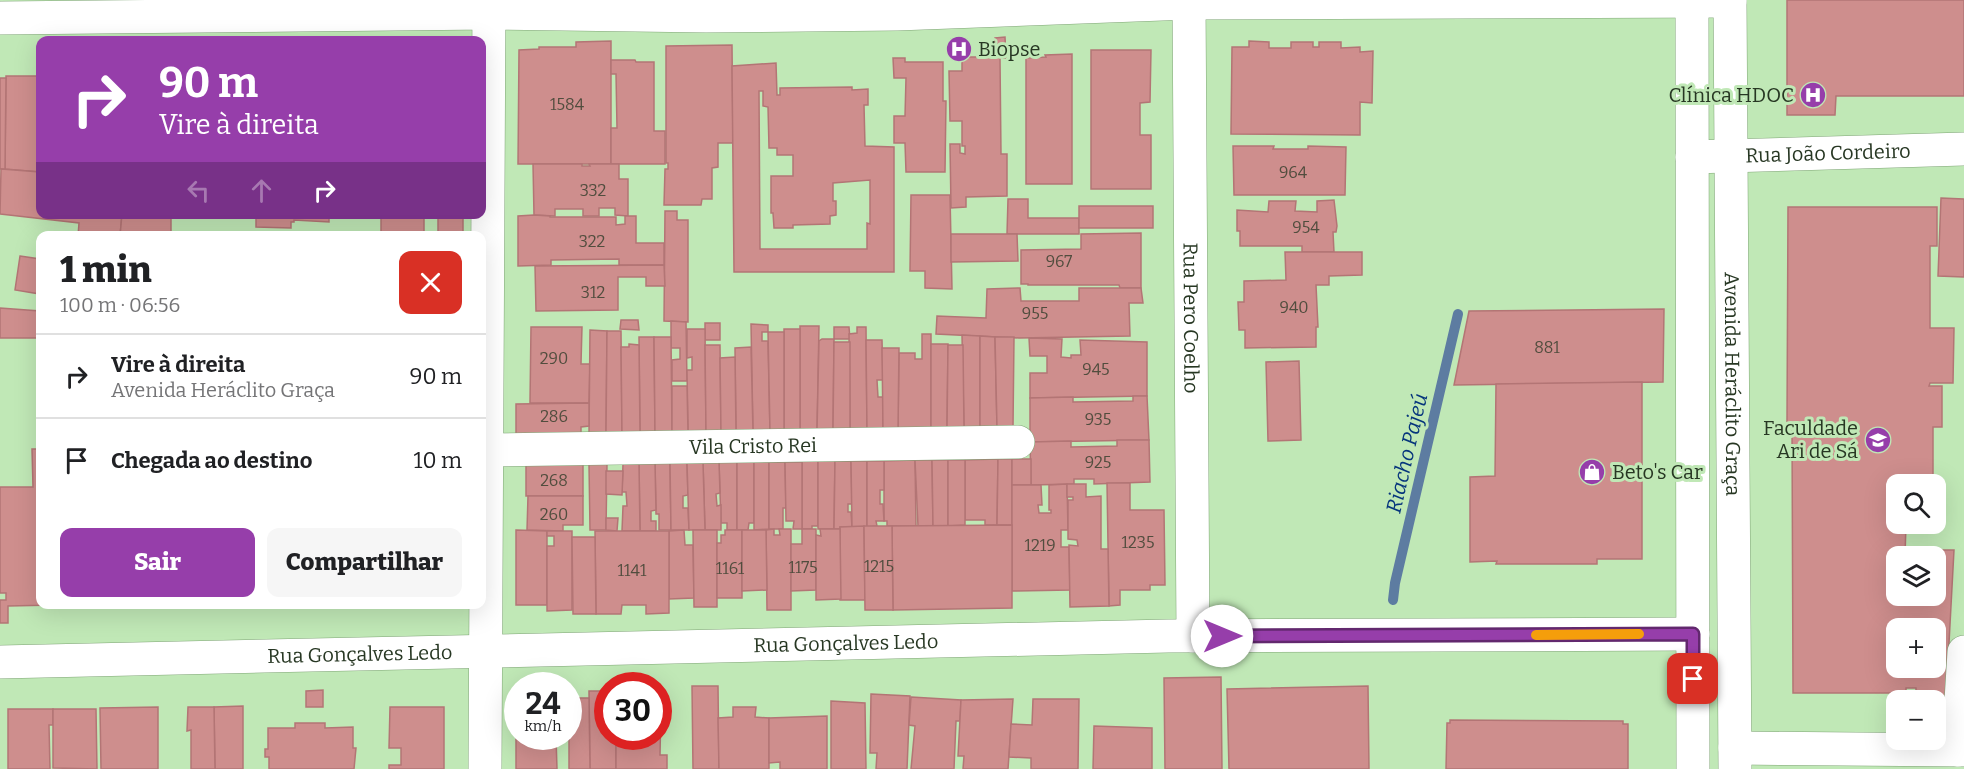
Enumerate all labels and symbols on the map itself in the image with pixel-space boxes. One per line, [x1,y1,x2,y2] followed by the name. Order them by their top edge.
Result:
[944,34,974,64] hospital icon: Biopse
[978,37,1040,61] place label: Biopse
[1798,80,1828,110] hospital icon: Clínica HDOC
[1668,83,1794,107] place label: Clínica HDOC
[550,95,585,114] house number: 1584
[1745,139,1911,167] street label: Rua João Cordeiro
[1279,163,1308,182] house number: 964
[580,181,606,200] house number: 332
[1292,218,1320,237] house number: 954
[579,232,605,251] house number: 322
[1179,242,1203,394] street label: Rua Pero Coelho
[1046,252,1072,271] house number: 967
[1720,272,1745,496] street label: Avenida Heráclito Graça
[581,283,605,302] house number: 312
[1280,298,1308,317] house number: 940
[1022,304,1048,323] house number: 955
[1534,338,1560,357] house number: 881
[540,349,568,368] house number: 290
[1082,360,1110,379] house number: 945
[1381,391,1433,515] water label: Riacho Pajeú
[540,407,568,426] house number: 286
[1085,410,1111,429] house number: 935
[1763,416,1858,463] place label: Faculdade Ari de Sá
[1863,425,1893,455] school or university icon: Faculdade Ari de Sá
[689,433,817,459] street label: Vila Cristo Rei
[1085,453,1111,472] house number: 925
[1577,457,1607,487] shop icon: Beto's Car
[1612,460,1703,484] place label: Beto's Car
[540,471,568,490] house number: 268
[540,505,568,524] house number: 260
[1122,533,1154,552] house number: 1235
[1024,536,1056,555] house number: 1219
[864,557,894,576] house number: 1215
[788,558,818,577] house number: 1175
[716,559,745,578] house number: 1161
[618,561,647,580] house number: 1141
[1190,604,1254,668] position arrow
[753,629,939,657] street label: Rua Gonçalves Ledo
[267,640,453,668] street label: Rua Gonçalves Ledo
[1667,653,1718,704] pin
[594,672,672,750] speed limit sign: 30

